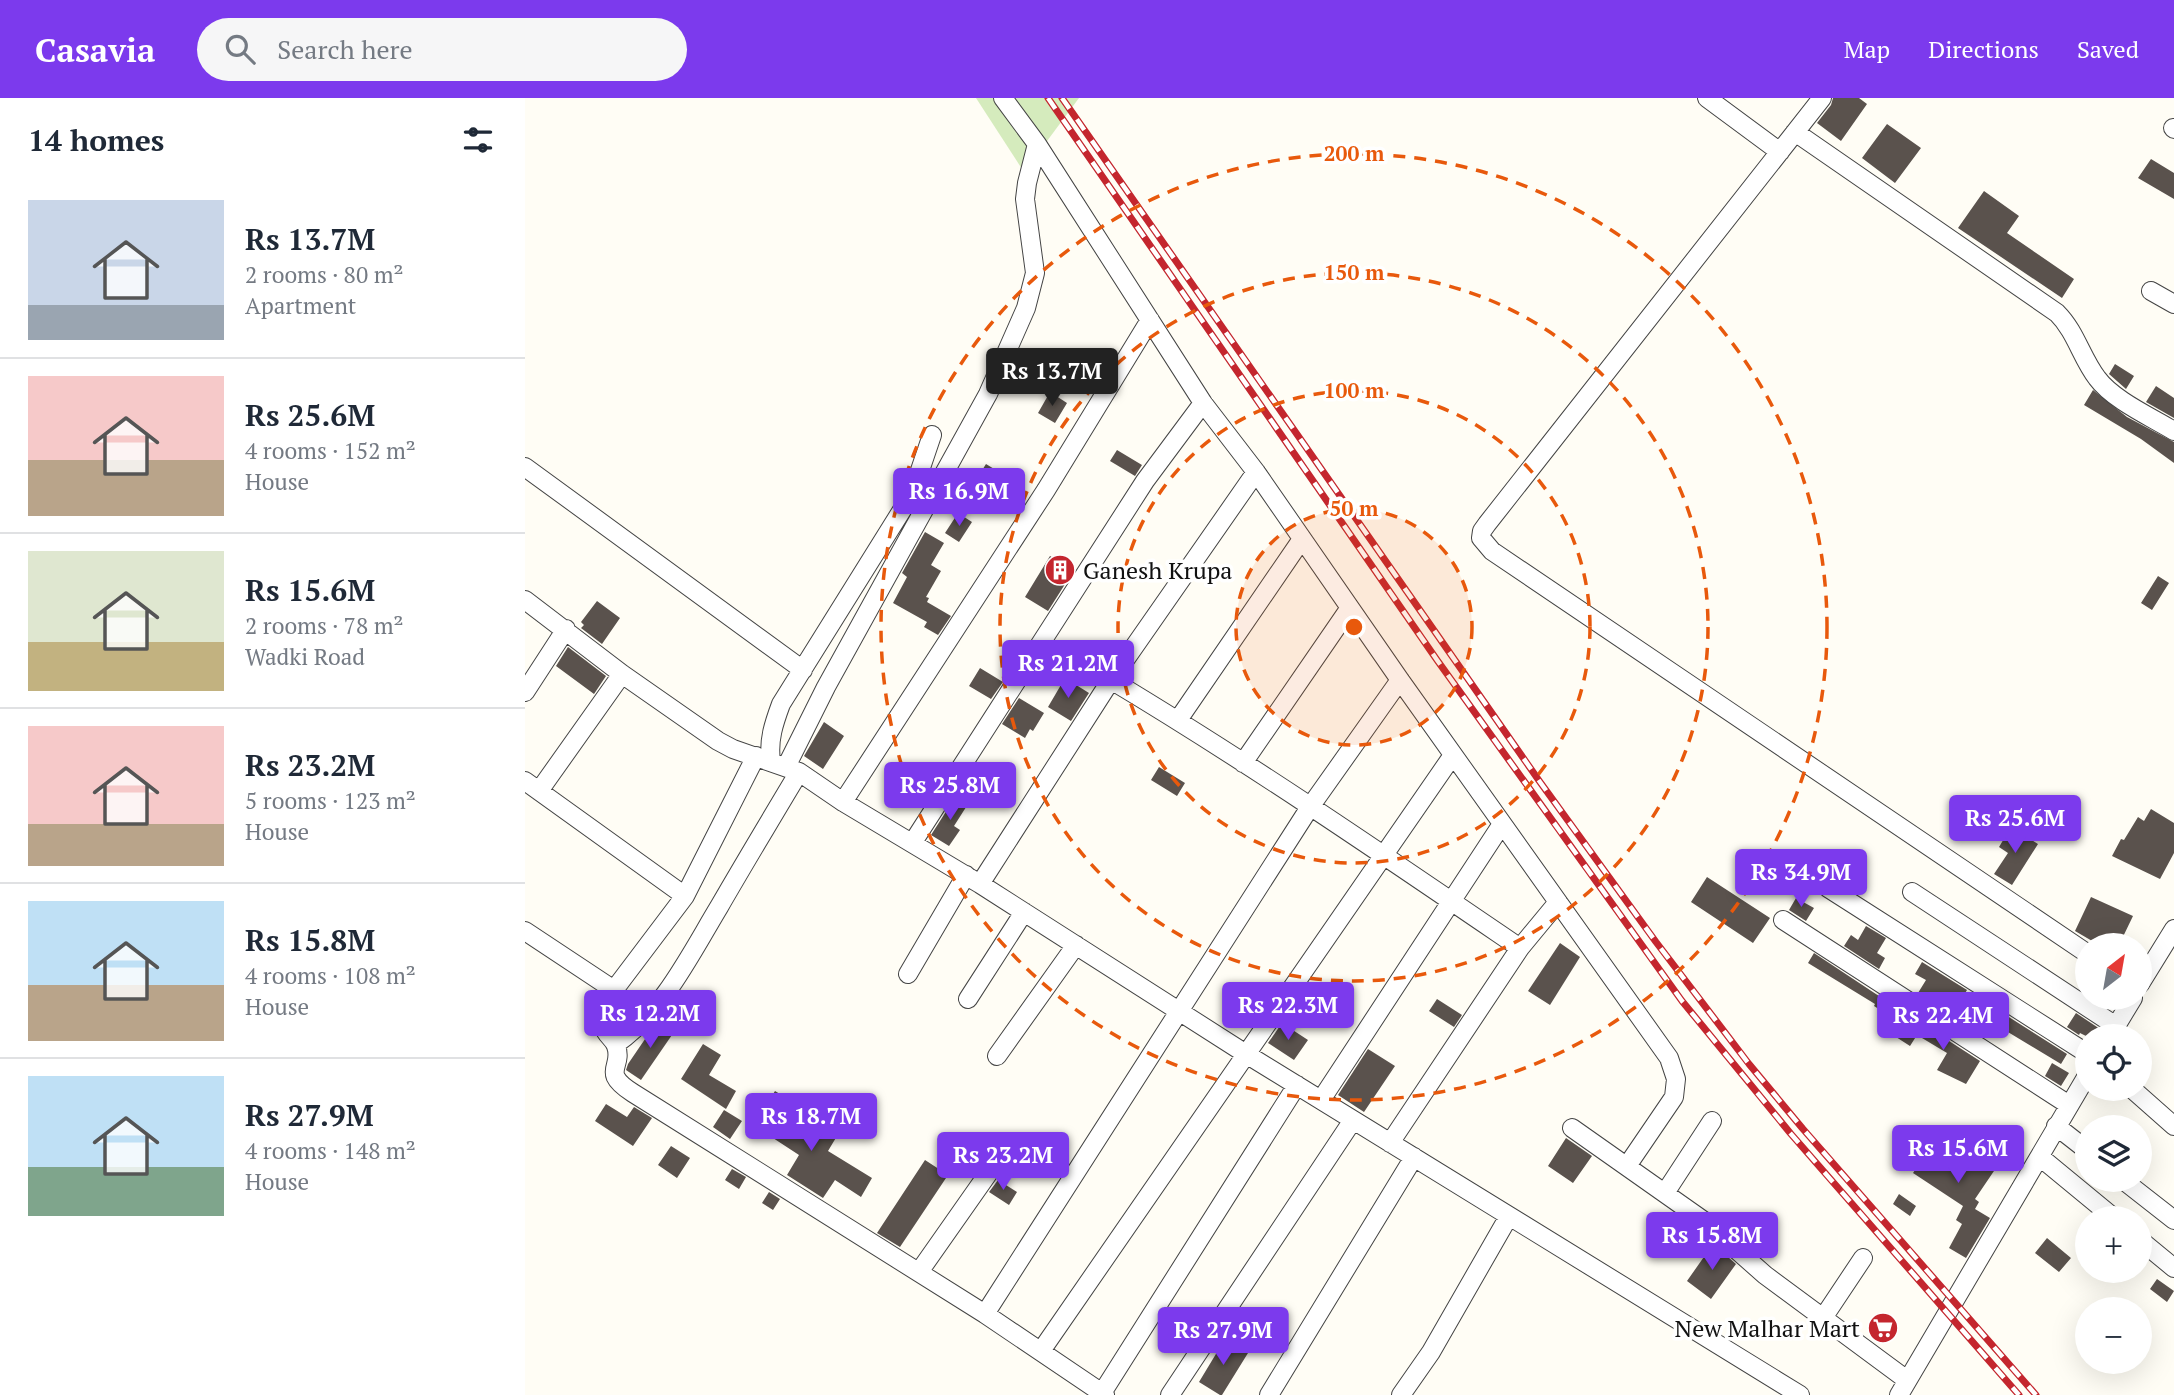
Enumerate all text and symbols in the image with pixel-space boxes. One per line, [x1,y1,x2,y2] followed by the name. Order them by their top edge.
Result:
[197,18,687,81] search box
[35,28,155,71] text: Casavia
[221,30,259,68] icon: search
[277,32,413,66] text: Search here
[1844,33,1890,65] text: Map
[1928,33,2039,65] text: Directions
[2077,33,2139,65] text: Saved
[28,120,164,160] text: 14 homes
[459,121,497,159] icon: filters
[1324,139,1385,167] text: 200 m
[245,219,375,259] text: Rs 13.7M
[84,228,168,312] icon: home
[1324,258,1385,286] text: 150 m
[245,259,404,290] text: 2 rooms · 80 m²
[245,290,356,321] text: Apartment
[980,348,1124,408] pin: Rs 13.7M
[1002,355,1102,386] text: Rs 13.7M
[1324,376,1385,404] text: 100 m
[245,395,375,435] text: Rs 25.6M
[84,404,168,488] icon: home
[245,435,416,466] text: 4 rooms · 152 m²
[245,466,309,497] text: House
[887,468,1031,528] pin: Rs 16.9M
[909,475,1009,506] text: Rs 16.9M
[1330,494,1379,522] text: 50 m
[1043,553,1077,587] building icon: Ganesh Krupa
[1083,554,1232,586] place label: Ganesh Krupa
[245,570,375,610] text: Rs 15.6M
[84,579,168,663] icon: home
[245,610,404,641] text: 2 rooms · 78 m²
[1342,615,1366,639] centre of rings
[996,640,1140,700] pin: Rs 21.2M
[245,641,365,672] text: Wadki Road
[1018,647,1118,678] text: Rs 21.2M
[245,745,375,785] text: Rs 23.2M
[84,754,168,838] icon: home
[878,762,1022,822] pin: Rs 25.8M
[900,769,1000,800] text: Rs 25.8M
[245,785,416,816] text: 5 rooms · 123 m²
[1943,796,2087,855] pin: Rs 25.6M
[1965,802,2065,833] text: Rs 25.6M
[245,816,309,847] text: House
[1729,850,1873,909] pin: Rs 34.9M
[1751,856,1851,887] text: Rs 34.9M
[245,920,375,960] text: Rs 15.8M
[84,929,168,1013] icon: home
[2075,933,2153,1010] north arrow
[2075,933,2152,1374] map controls
[245,960,416,991] text: 4 rooms · 108 m²
[1216,982,1360,1042] pin: Rs 22.3M
[1238,989,1338,1020] text: Rs 22.3M
[578,990,722,1050] pin: Rs 12.2M
[245,991,309,1022] text: House
[1871,992,2015,1052] pin: Rs 22.4M
[600,997,700,1028] text: Rs 12.2M
[1893,999,1993,1030] text: Rs 22.4M
[2075,1024,2152,1101] button: locate
[739,1094,883,1153] pin: Rs 18.7M
[245,1095,374,1135] text: Rs 27.9M
[761,1100,861,1131] text: Rs 18.7M
[84,1104,168,1188] icon: home
[2075,1115,2152,1192] button: layers
[1886,1126,2030,1185] pin: Rs 15.6M
[931,1132,1075,1192] pin: Rs 23.2M
[1908,1132,2008,1163] text: Rs 15.6M
[245,1135,416,1166] text: 4 rooms · 148 m²
[953,1139,1053,1170] text: Rs 23.2M
[245,1166,309,1197] text: House
[2075,1206,2152,1283] button: +
[1640,1212,1784,1272] pin: Rs 15.8M
[1662,1219,1762,1250] text: Rs 15.8M
[2075,1297,2152,1374] button: −
[1151,1308,1295,1367] pin: Rs 27.9M
[1866,1311,1900,1345] supermarket icon: New Malhar Mart
[1675,1312,1860,1344] place label: New Malhar Mart
[1174,1314,1272,1345] text: Rs 27.9M

